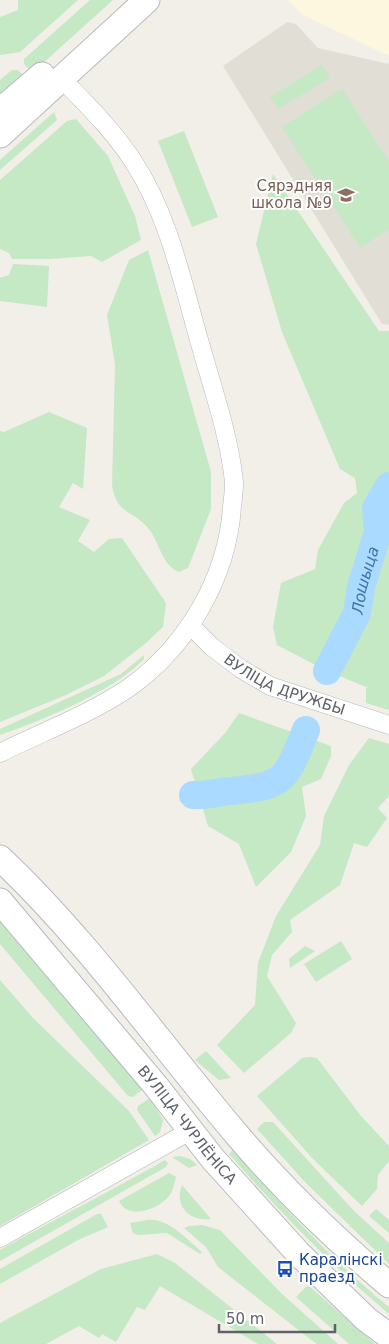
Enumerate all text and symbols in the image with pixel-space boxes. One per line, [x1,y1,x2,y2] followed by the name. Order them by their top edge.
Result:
[251,177,332,212] place label: Сярэдняя школа №9
[336,185,356,205] school or university icon: Сярэдняя школа №9
[348,544,383,617] water label: Лошыца
[220,650,348,719] street label: ВУЛІЦА ДРУЖБЫ
[134,1062,241,1189] street label: ВУЛІЦА ЧУРЛЁНІСА
[299,1251,383,1286] place label: Каралінскі праезд
[275,1259,295,1279] bus stop icon: Каралінскі праезд
[219,1302,335,1334] scale bar
[226,1310,264,1328] text: 50 m

